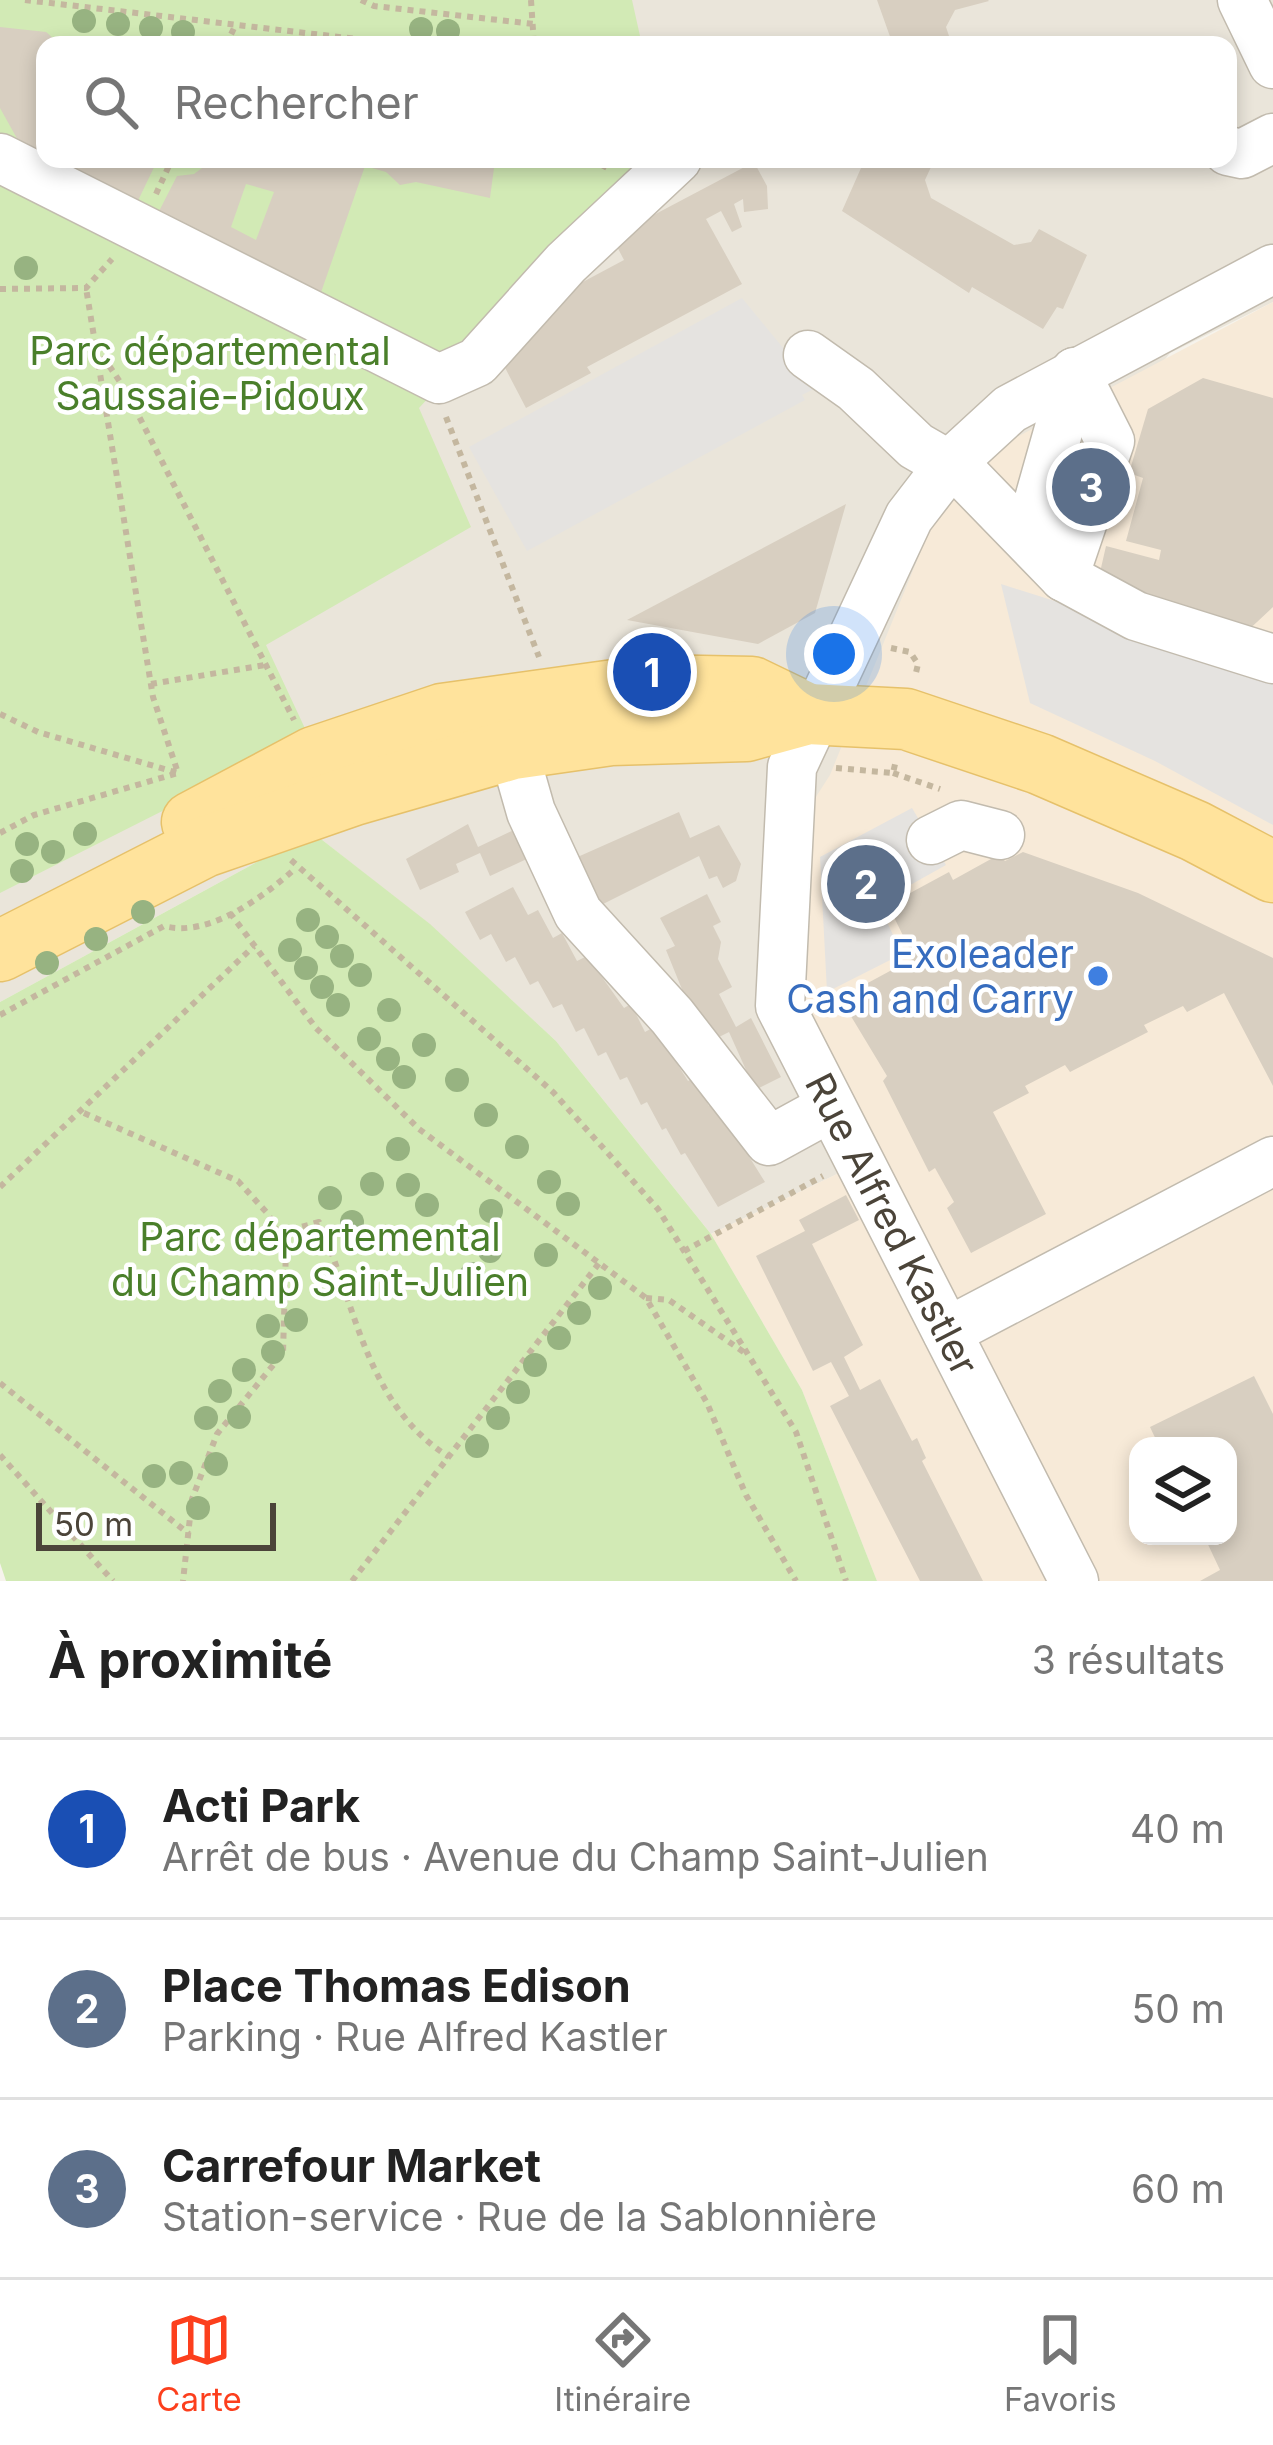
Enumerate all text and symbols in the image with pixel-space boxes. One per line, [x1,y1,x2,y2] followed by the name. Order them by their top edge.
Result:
[36,36,1237,168] search box
[78,69,144,135] icon: search
[174,75,419,130] text: Rechercher
[29,327,391,419] park label: Parc départemental Saussaie-Pidoux
[1052,442,1130,532] pin: 3
[804,624,864,684] your location
[613,627,691,717] pin: 1
[827,839,905,929] pin: 2
[786,930,1074,1022] place label: Exoleader Cash and Carry
[1085,963,1111,989] marker: Exoleader Cash and Carry
[796,1065,989,1383] street label: Rue Alfred Kastler
[111,1213,529,1305] park label: Parc départemental du Champ Saint-Julien
[1129,1437,1237,1545] map controls
[1129,1437,1237,1545] button: layers
[36,1497,276,1550] scale bar
[54,1504,133,1544] text: 50 m
[48,1629,332,1690] text: À proximité
[1032,1636,1225,1683] text: 3 résultats
[162,1778,360,1833] text: Acti Park
[79,1805,95,1852] text: 1
[1130,1805,1225,1852] text: 40 m
[162,1833,989,1880] text: Arrêt de bus · Avenue du Champ Saint-Julien
[162,1958,631,2013] text: Place Thomas Edison
[75,1985,99,2032] text: 2
[1132,1985,1225,2032] text: 50 m
[162,2013,668,2060] text: Parking · Rue Alfred Kastler
[162,2138,541,2193] text: Carrefour Market
[74,2165,100,2212] text: 3
[1131,2165,1225,2212] text: 60 m
[162,2193,877,2240] text: Station-service · Rue de la Sablonnière
[156,2307,242,2419] tab: Carte
[554,2307,691,2419] tab: Itinéraire
[1004,2307,1117,2419] tab: Favoris

